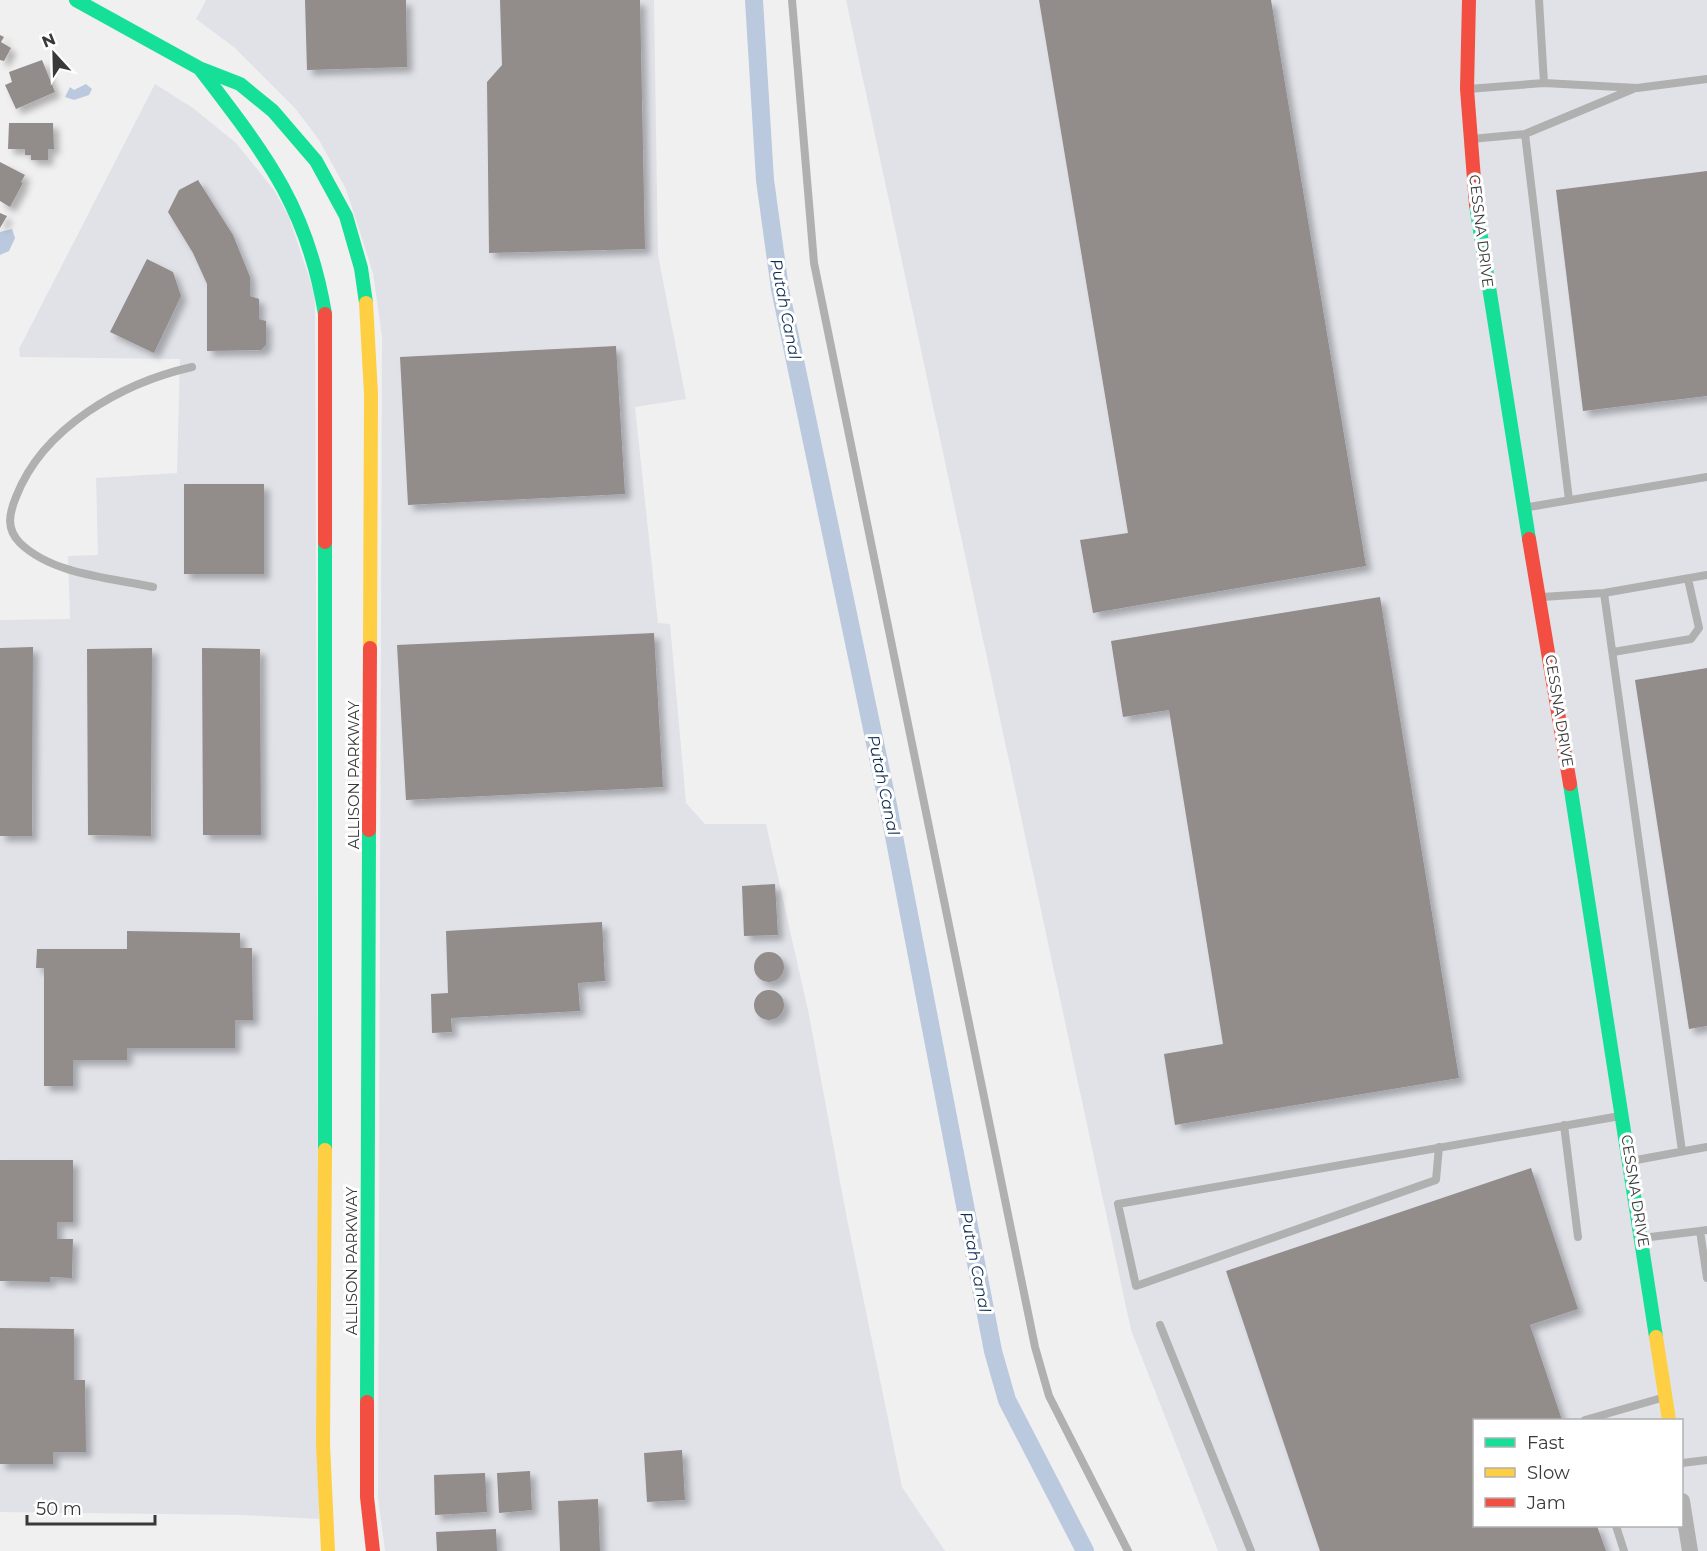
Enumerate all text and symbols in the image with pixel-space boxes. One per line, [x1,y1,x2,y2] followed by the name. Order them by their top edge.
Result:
[24,24,84,84] north arrow
[39,29,58,52] text: N
[1465,173,1498,289] street label: CESSNA DRIVE
[766,257,805,362] water label: Putah Canal
[1541,653,1578,769] street label: CESSNA DRIVE
[344,700,363,849] street label: ALLISON PARKWAY
[864,733,904,838] water label: Putah Canal
[1617,1133,1654,1249] street label: CESSNA DRIVE
[342,1186,361,1335] street label: ALLISON PARKWAY
[956,1210,995,1315] water label: Putah Canal
[1473,1419,1683,1527] legend
[1527,1432,1565,1454] text: Fast
[1527,1462,1570,1484] text: Slow
[27,1488,154,1526] scale bar
[1526,1492,1566,1514] text: Jam
[36,1498,82,1520] text: 50 m

